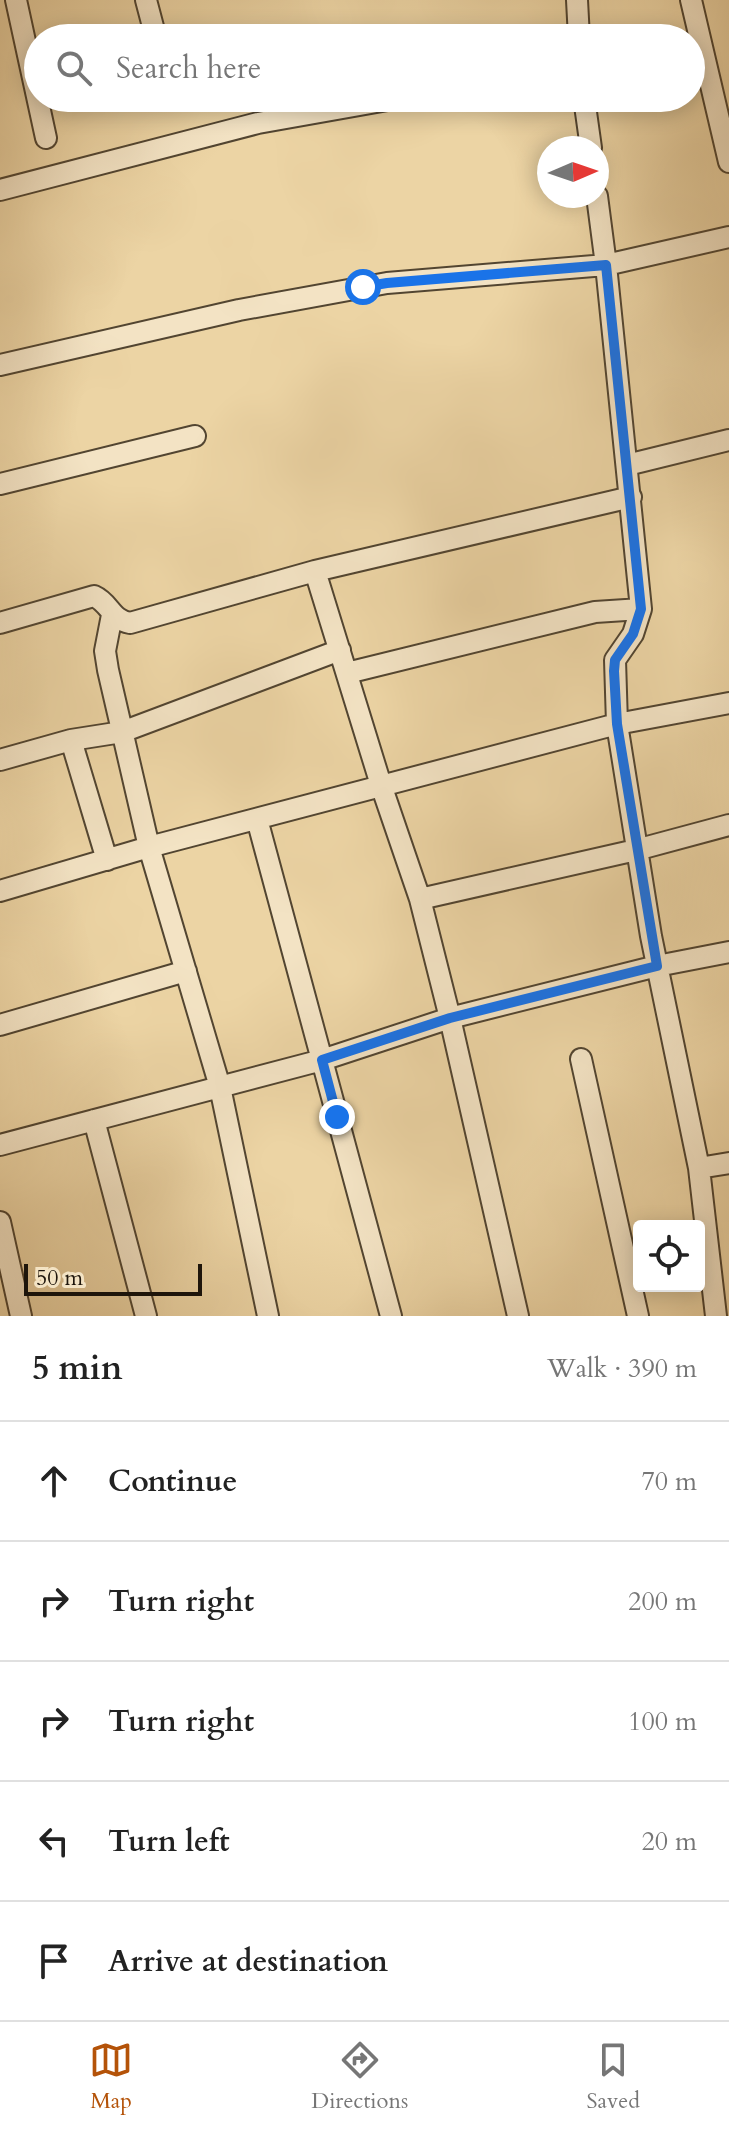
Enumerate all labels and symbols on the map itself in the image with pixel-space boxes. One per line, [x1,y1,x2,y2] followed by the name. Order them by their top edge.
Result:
[537,136,609,208] north arrow
[345,269,381,305] route start
[319,1099,355,1135] route end
[24,1260,202,1296] scale bar

